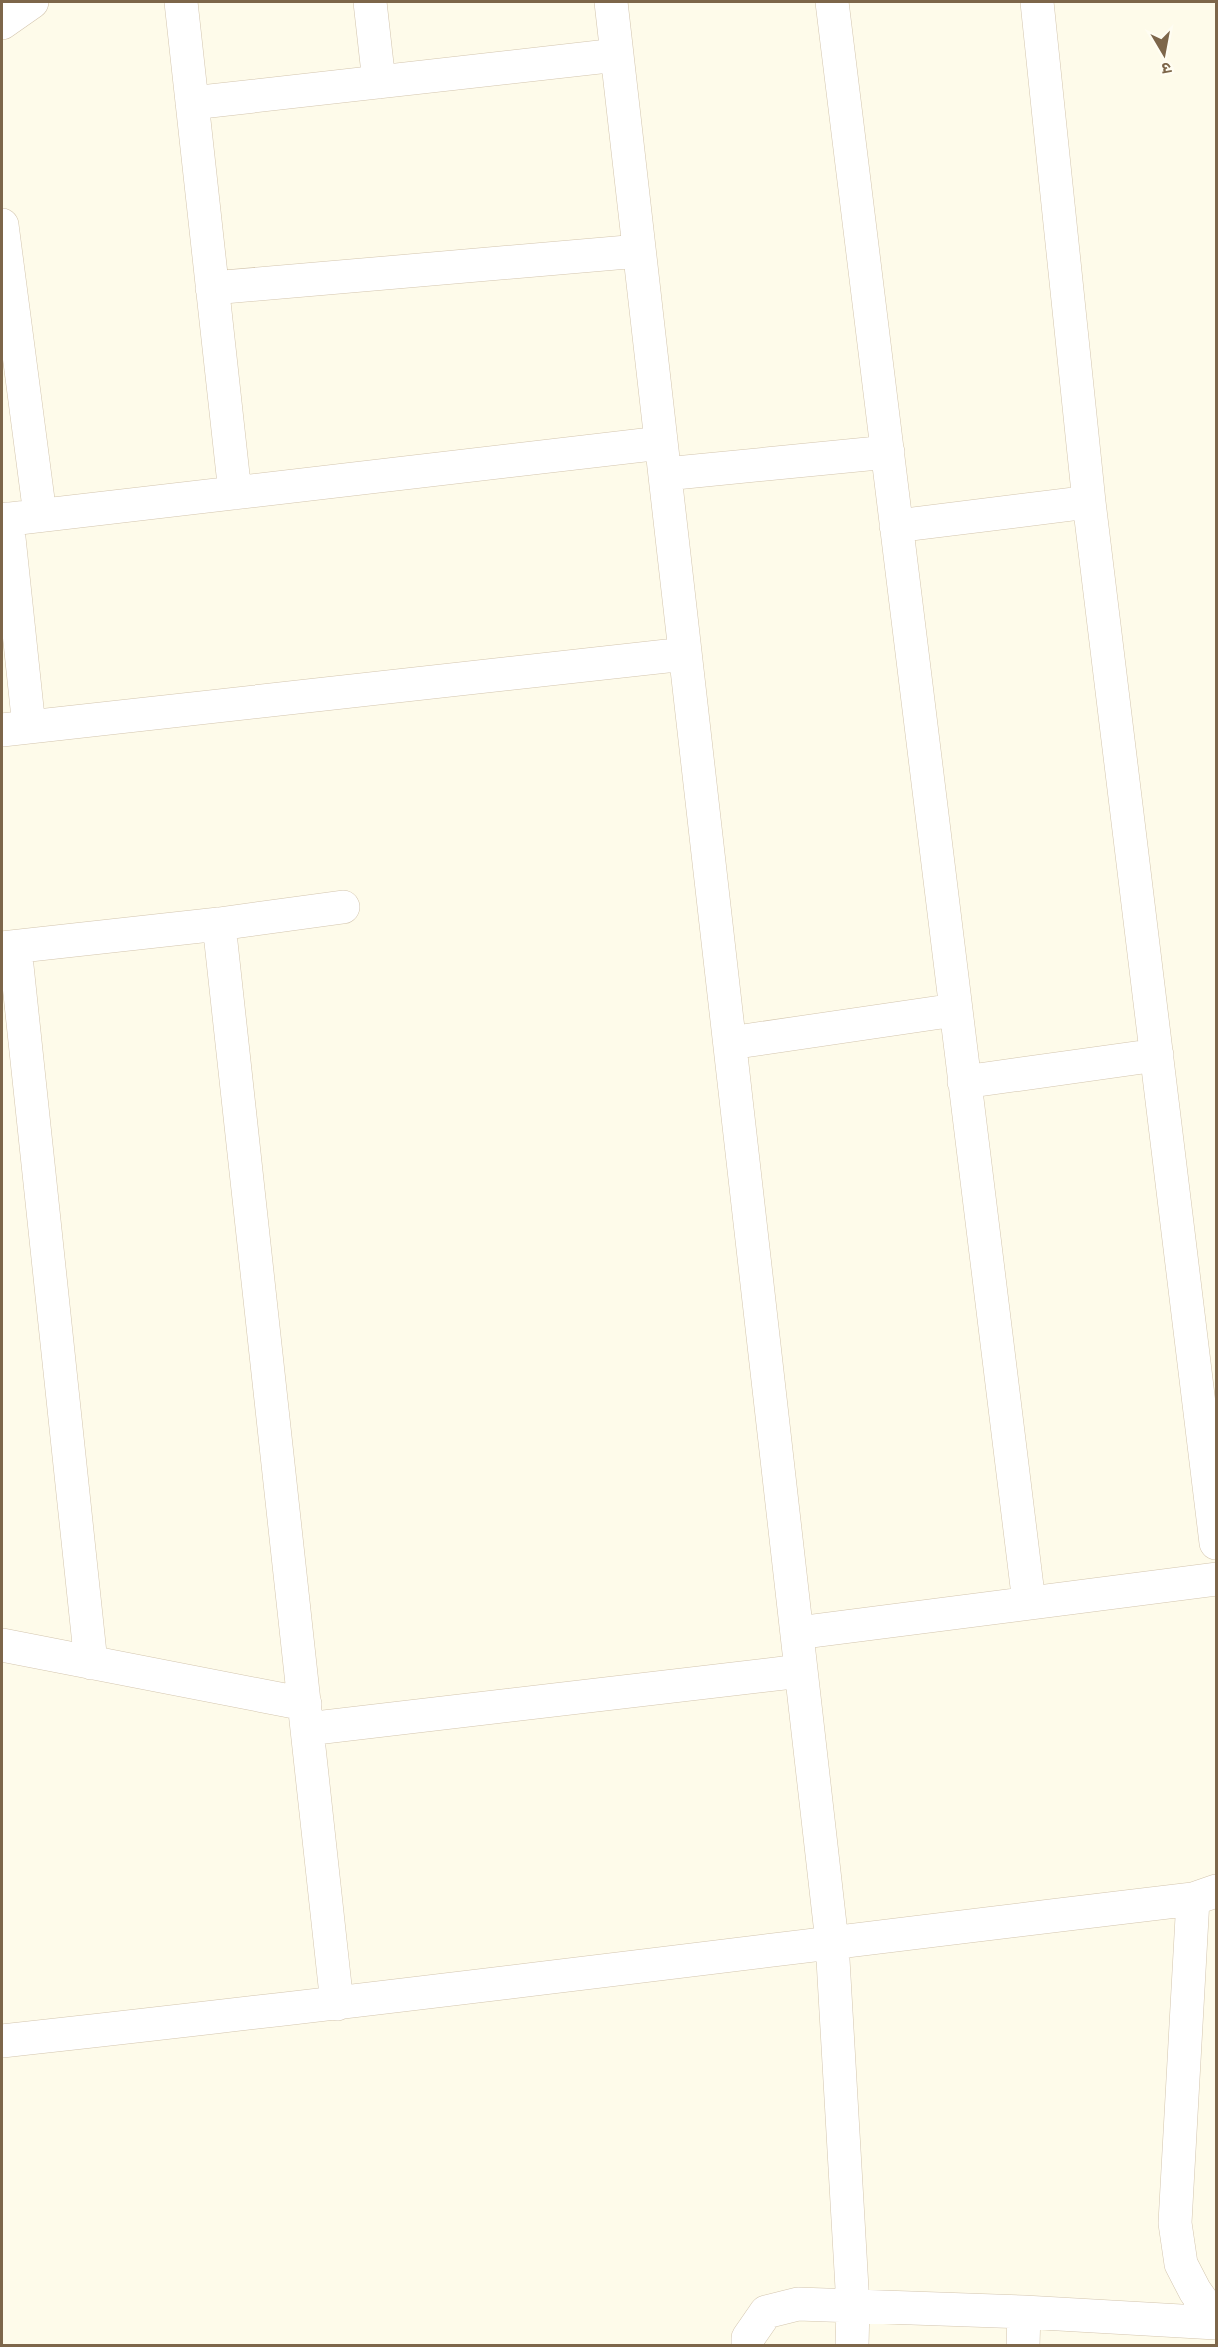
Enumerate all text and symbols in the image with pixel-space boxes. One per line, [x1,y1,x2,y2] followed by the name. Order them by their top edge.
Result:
[1134,24,1194,84] north arrow
[1159,57,1173,81] text: उ

